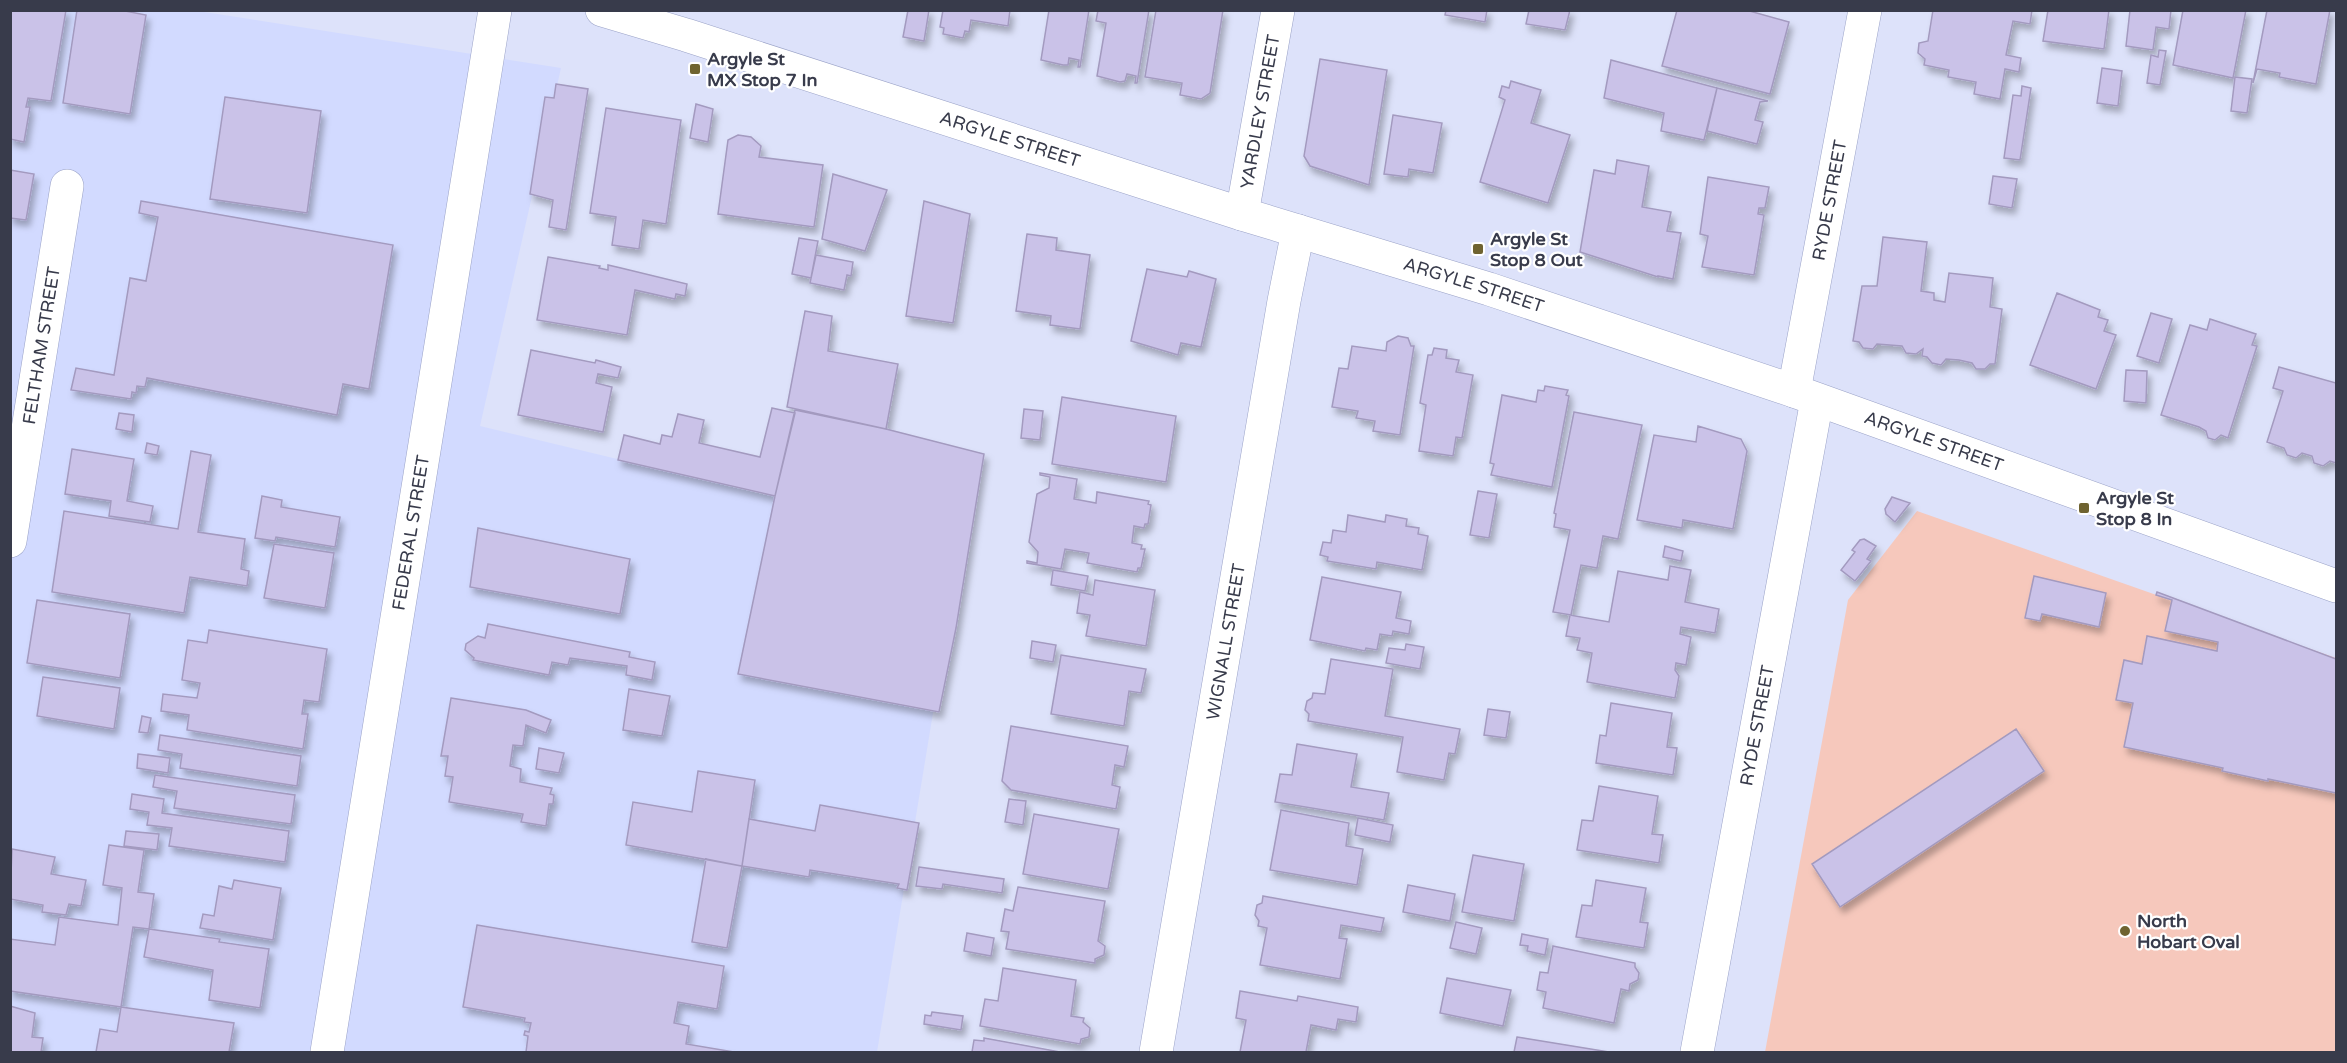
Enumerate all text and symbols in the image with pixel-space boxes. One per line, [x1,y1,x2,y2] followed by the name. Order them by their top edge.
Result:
[1236,33,1285,191] street label: YARDLEY STREET
[707,48,817,91] place label: Argyle St MX Stop 7 In
[688,62,702,76] marker: Argyle St MX Stop 7 In
[937,106,1083,172] street label: ARGYLE STREET
[1808,138,1852,262] street label: RYDE STREET
[1490,228,1583,271] place label: Argyle St Stop 8 Out
[1471,242,1485,256] marker: Argyle St Stop 8 Out
[1401,253,1547,318] street label: ARGYLE STREET
[18,265,65,426] street label: FELTHAM STREET
[1861,406,2006,476] street label: ARGYLE STREET
[387,453,434,612] street label: FEDERAL STREET
[2096,487,2174,530] place label: Argyle St Stop 8 In
[2077,501,2091,515] marker: Argyle St Stop 8 In
[1202,562,1250,722] street label: WIGNALL STREET
[1735,663,1779,788] street label: RYDE STREET
[2137,910,2240,953] place label: North Hobart Oval
[2118,924,2132,938] marker: North Hobart Oval

